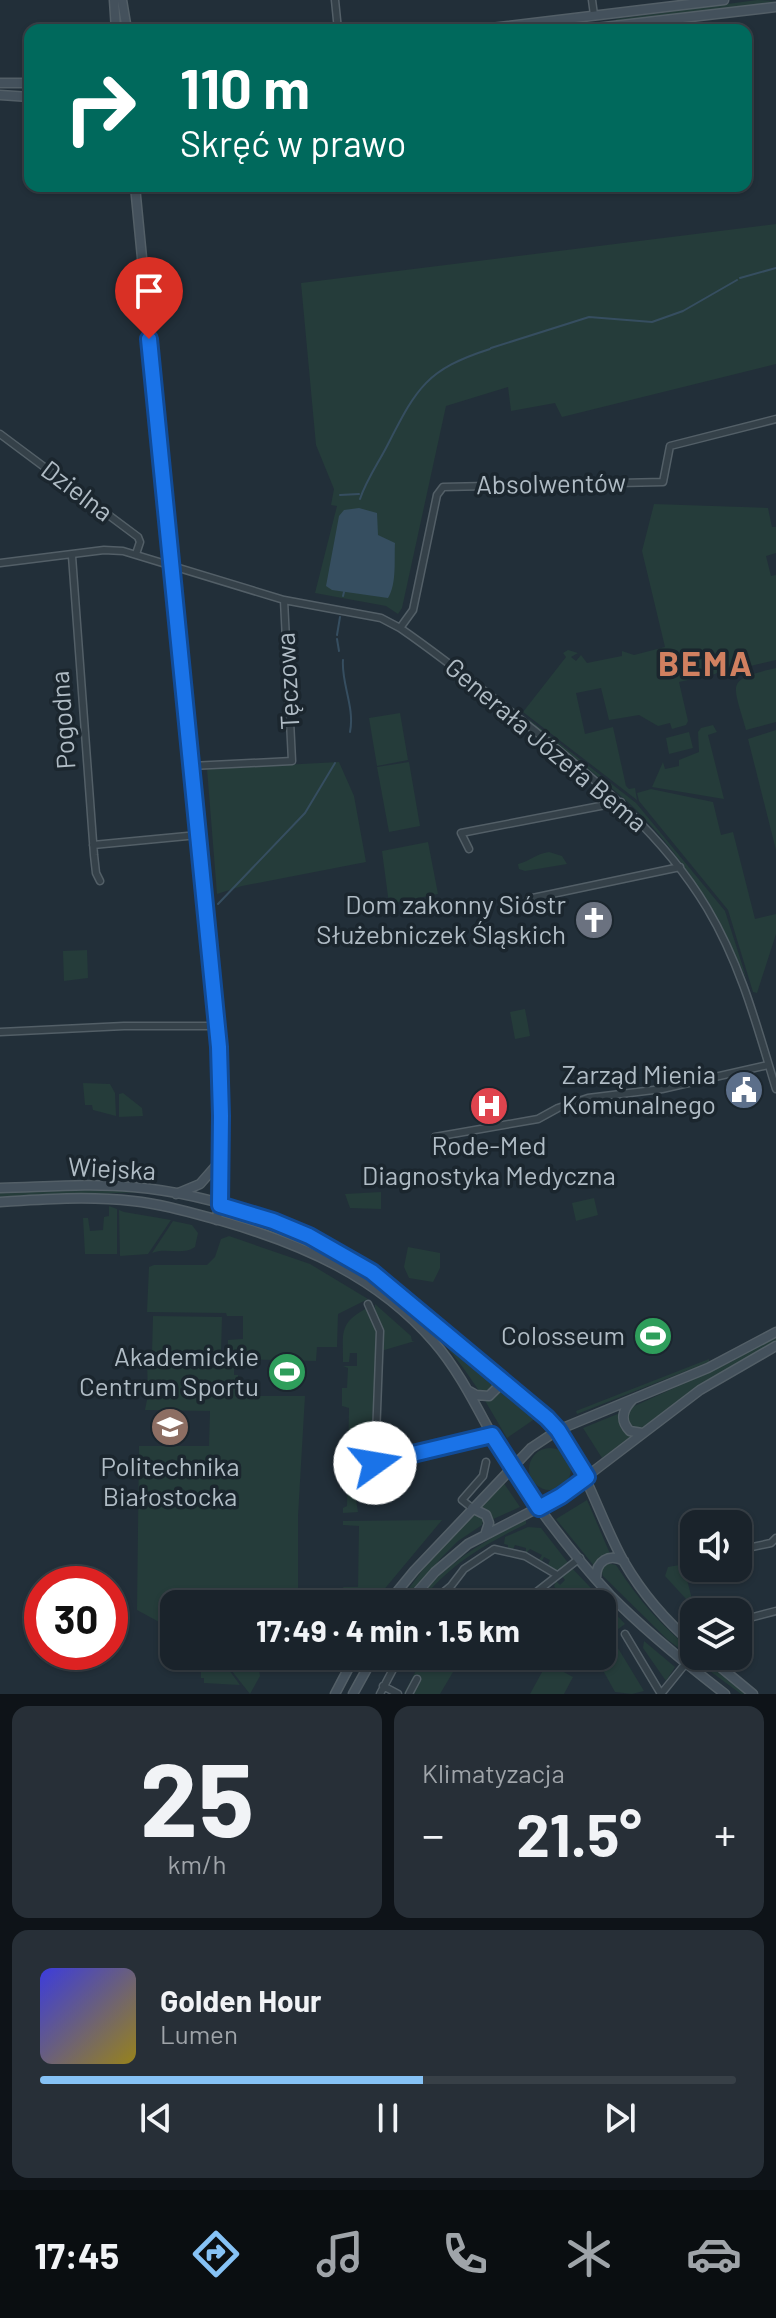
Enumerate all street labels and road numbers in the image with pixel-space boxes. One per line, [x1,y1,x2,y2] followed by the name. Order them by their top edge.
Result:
[36,453,120,527] street label: Dzielna
[476,466,626,499] street label: Absolwentów
[268,632,305,731] street label: Tęczowa
[440,650,654,837] street label: Generała Józefa Bema
[43,670,80,770] street label: Pogodna
[67,1150,157,1185] street label: Wiejska

